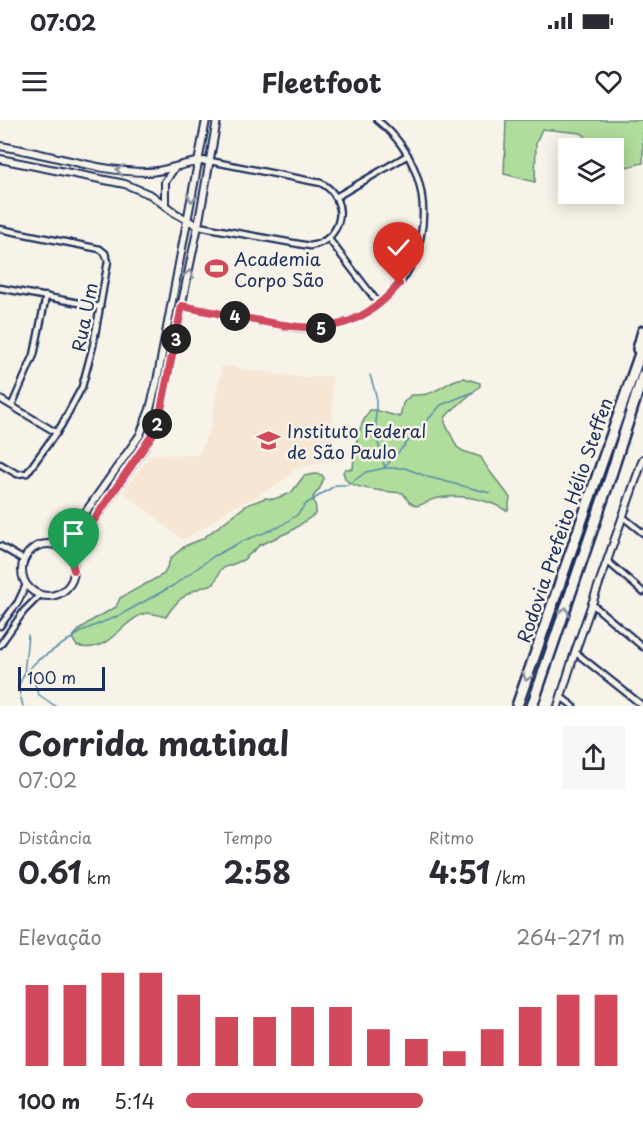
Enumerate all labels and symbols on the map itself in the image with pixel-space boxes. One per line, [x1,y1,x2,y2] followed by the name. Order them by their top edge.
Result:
[116,164,125,176] one-way arrow
[186,194,198,203] one-way arrow
[373,222,424,284] pin
[234,245,324,293] place label: Academia Corpo São
[203,255,229,281] sports icon: Academia Corpo São
[181,270,194,280] one-way arrow
[64,280,104,354] street label: Rua Um
[220,301,250,331] pin: 4
[306,313,336,343] pin: 5
[161,324,191,354] pin: 3
[509,394,619,646] street label: Rodovia Prefeito Hélio Steffen
[142,409,172,439] pin: 2
[287,417,426,465] place label: Instituto Federal de São Paulo
[256,427,282,453] school or university icon: Instituto Federal de São Paulo
[48,508,99,570] pin
[557,606,570,617] one-way arrow
[18,664,105,692] scale bar
[522,672,535,682] one-way arrow

